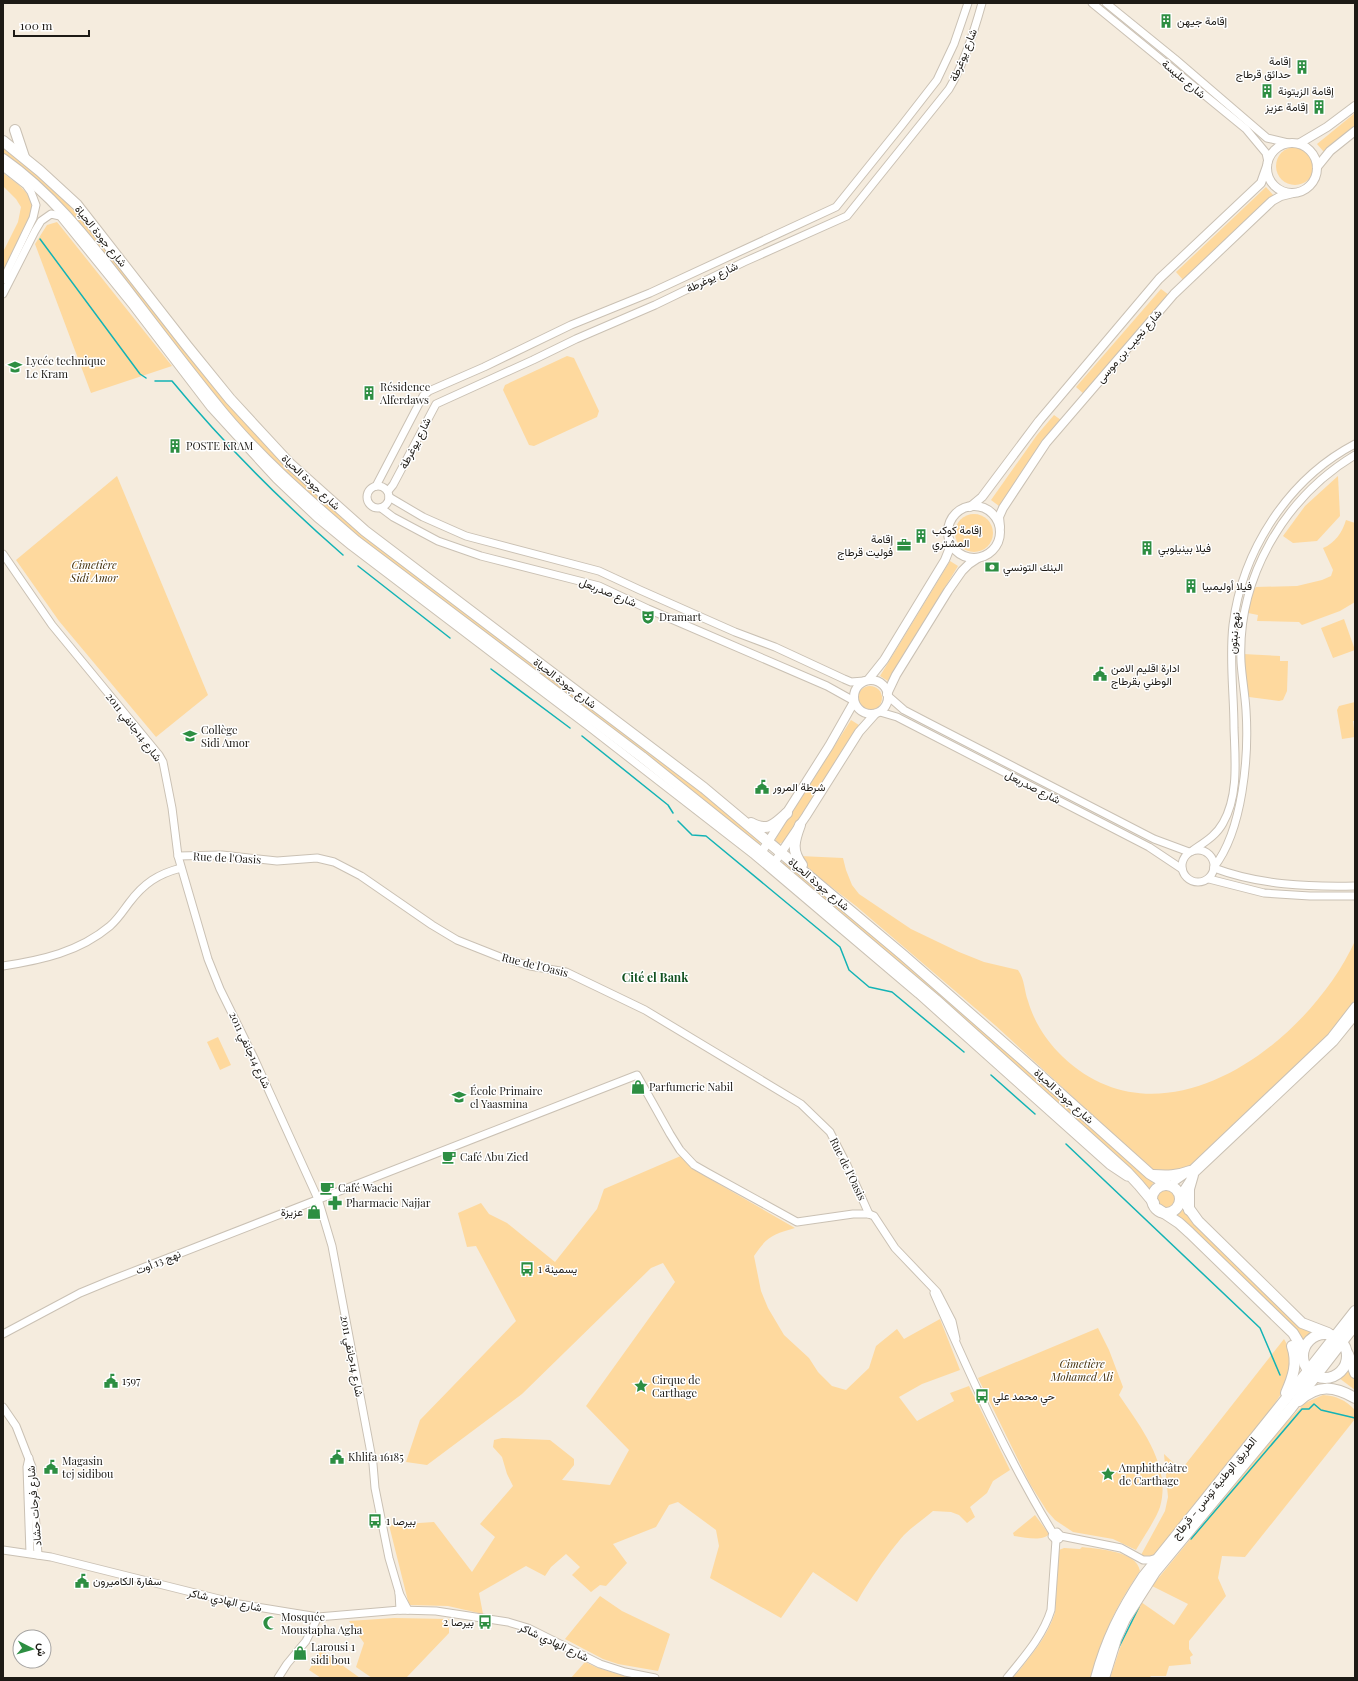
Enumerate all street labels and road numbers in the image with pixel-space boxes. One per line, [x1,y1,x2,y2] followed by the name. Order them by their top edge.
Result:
[945,26,981,84] street label: شارع يوغرطة
[1159,56,1210,102] street label: شارع عليسة
[71,202,131,271] street label: شارع جودة الحياة
[683,257,741,296] street label: شارع يوغرطة
[1092,305,1166,386] street label: شارع نجيب بن موسى
[395,414,435,471] street label: شارع يوغرطة
[278,450,344,514] street label: شارع جودة الحياة
[577,573,639,611] street label: شارع صدربعل
[1224,611,1244,655] street label: نهج نبتون
[530,654,600,712] street label: شارع جودة الحياة
[101,689,166,766] street label: شارع 14جانفي 2011
[1002,766,1064,808] street label: شارع صدربعل
[193,848,262,867] street label: Rue de l'Oasis
[785,854,853,915] street label: شارع جودة الحياة
[500,949,570,980] street label: Rue de l'Oasis
[223,1009,275,1092] street label: شارع 14جانفي 2011
[1031,1065,1098,1127] street label: شارع جودة الحياة
[827,1135,870,1203] street label: Rue de l'Oasis
[133,1246,183,1278] street label: نهج 13 أوت
[334,1314,368,1399] street label: شارع 14جانفي 2011
[1168,1433,1260,1543] street label: الطريق الوطنية تونس - قرطاج
[22,1465,45,1547] street label: شارع فرحات حشاد
[185,1584,264,1618] street label: شارع الهادي شاكر
[515,1618,592,1667] street label: شارع الهادي شاكر

